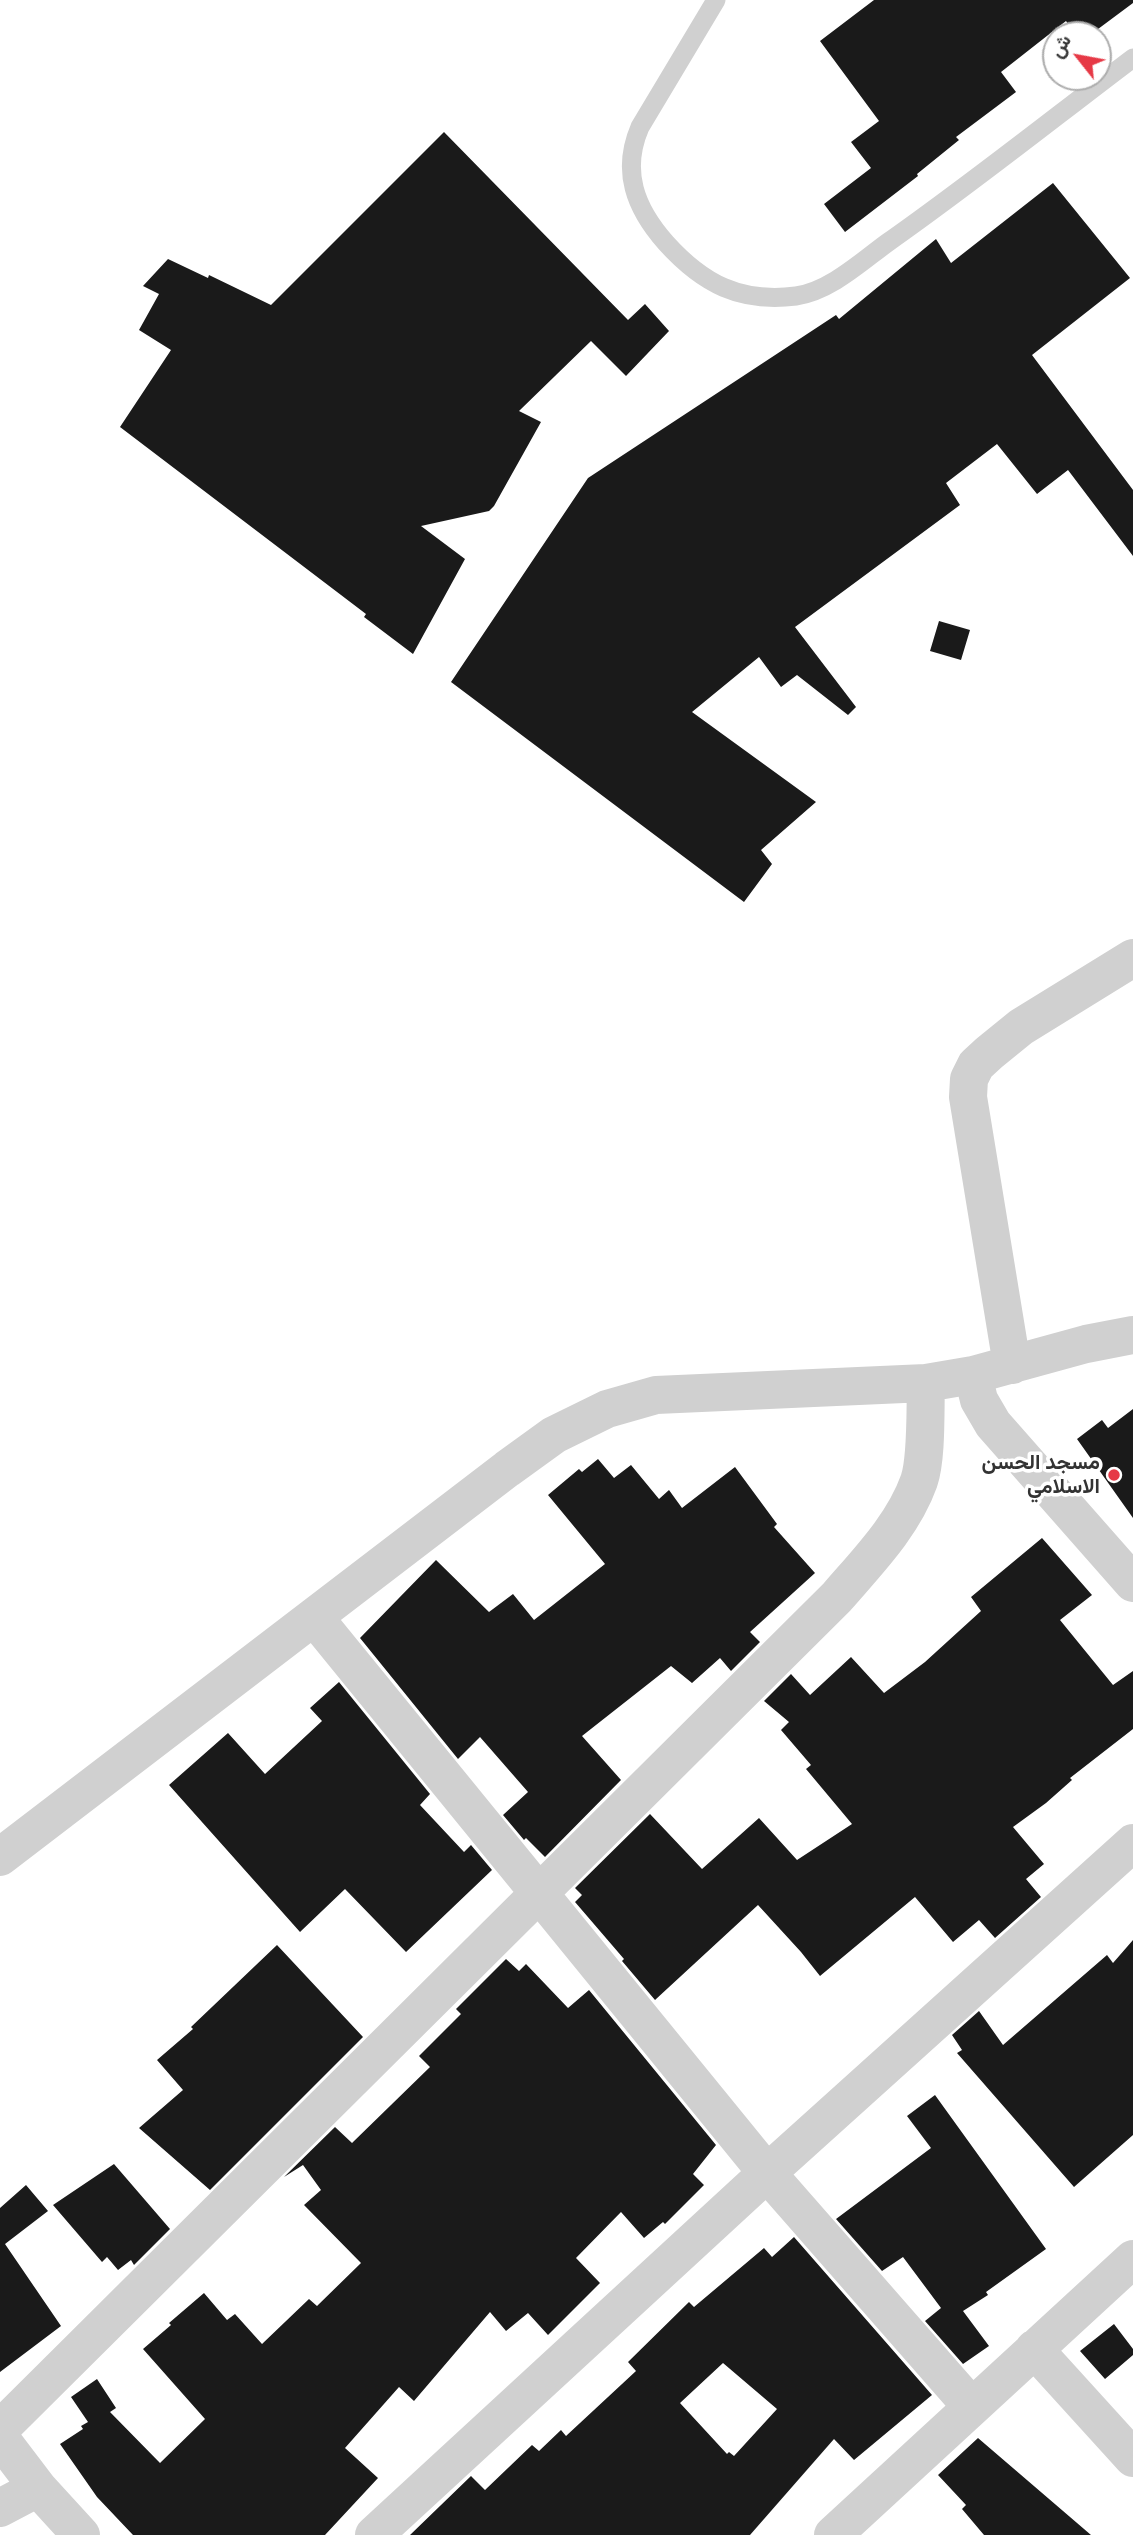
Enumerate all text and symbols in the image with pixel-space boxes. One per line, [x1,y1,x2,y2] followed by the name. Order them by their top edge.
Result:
[1042,21,1112,91] north arrow
[1045,30,1077,62] text: ش
[981,1450,1100,1500] place label: مسجد الحسن الاسلامي
[1106,1467,1122,1483] marker: مسجد الحسن الاسلامي

